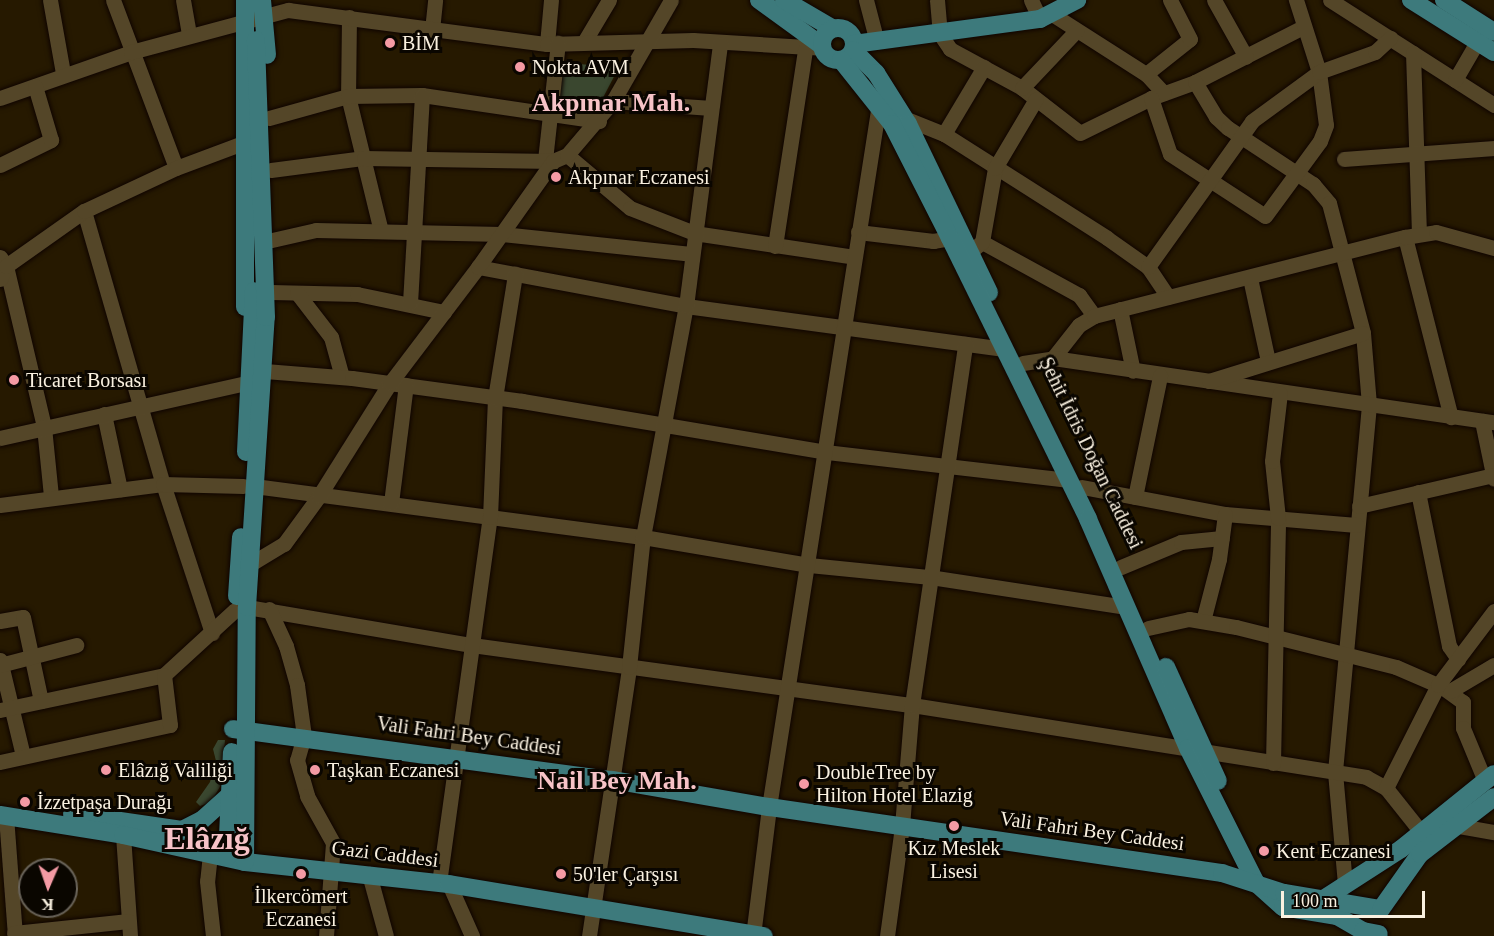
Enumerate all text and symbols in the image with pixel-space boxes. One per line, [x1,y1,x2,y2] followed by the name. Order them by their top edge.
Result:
[402,31,440,55] place label: BİM
[383,36,397,50] marker: BİM
[532,55,630,79] place label: Nokta AVM
[513,60,527,74] marker: Nokta AVM
[532,87,690,119] district label: Akpınar Mah.
[568,165,710,189] place label: Akpınar Eczanesi
[549,170,563,184] marker: Akpınar Eczanesi
[1034,353,1148,553] street label: Şehit İdris Doğan Caddesi
[26,368,147,392] place label: Ticaret Borsası
[7,373,21,387] marker: Ticaret Borsası
[375,711,563,761] street label: Vali Fahri Bey Caddesi
[118,758,233,782] place label: Elâzığ Valiliği
[327,758,459,782] place label: Taşkan Eczanesi
[816,760,973,807] place label: DoubleTree by Hilton Hotel Elazig
[99,763,113,777] marker: Elâzığ Valiliği
[308,763,322,777] marker: Taşkan Eczanesi
[537,765,697,797] district label: Nail Bey Mah.
[797,777,811,791] marker: DoubleTree by Hilton Hotel Elazig
[37,790,172,814] place label: İzzetpaşa Durağı
[18,795,32,809] marker: İzzetpaşa Durağı
[998,806,1186,856] street label: Vali Fahri Bey Caddesi
[164,819,250,857] district label: Elâzığ
[947,819,961,833] marker: Kız Meslek Lisesi
[330,836,440,872] street label: Gazi Caddesi
[908,836,1000,883] place label: Kız Meslek Lisesi
[1276,839,1391,863] place label: Kent Eczanesi
[1257,844,1271,858] marker: Kent Eczanesi
[18,858,78,918] north arrow
[573,862,678,886] place label: 50'ler Çarşısı
[294,867,308,881] marker: İlkercömert Eczanesi
[554,867,568,881] marker: 50'ler Çarşısı
[1284,879,1428,917] scale bar
[254,884,348,931] place label: İlkercömert Eczanesi
[1292,891,1338,911] text: 100 m
[41,896,54,913] text: K

